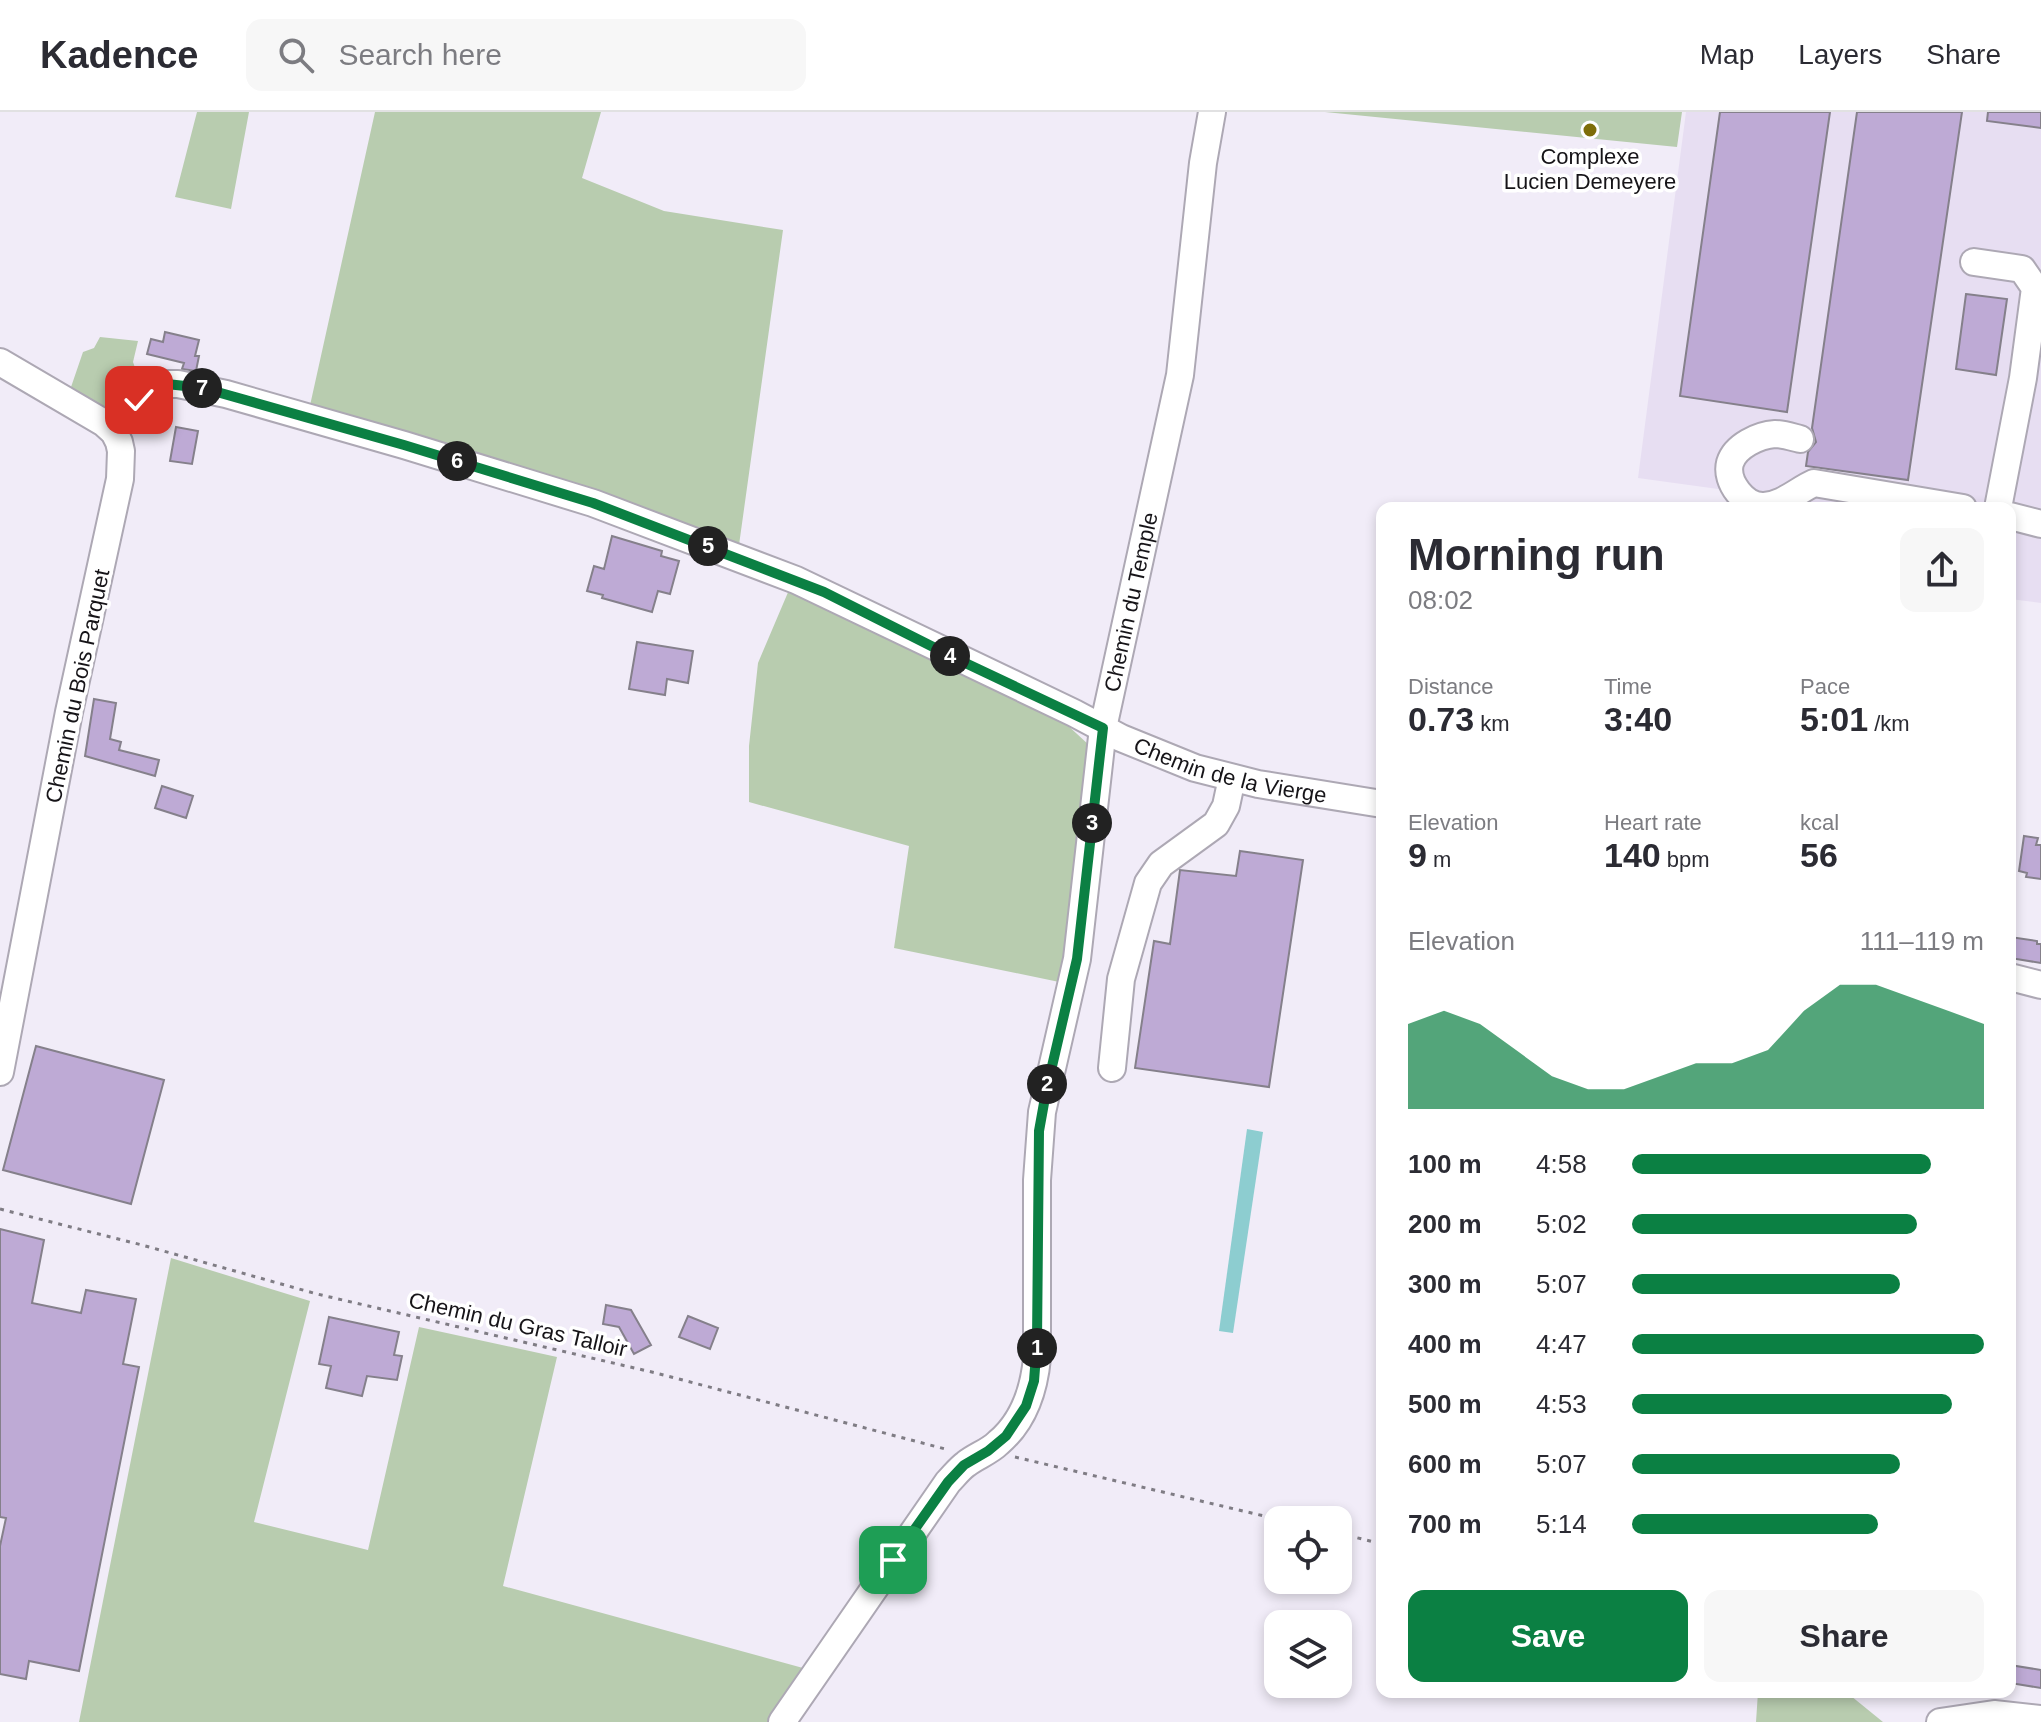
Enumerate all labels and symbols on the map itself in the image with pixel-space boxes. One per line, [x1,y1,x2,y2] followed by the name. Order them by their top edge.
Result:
[1581,121,1599,139] marker: Complexe Lucien Demeyere
[1504,144,1676,194] place label: Complexe Lucien Demeyere
[105,366,173,434] pin
[182,368,222,408] pin: 7
[437,441,477,481] pin: 6
[1099,510,1163,694] street label: Chemin du Temple
[688,526,728,566] pin: 5
[40,567,115,805] street label: Chemin du Bois Parquet
[930,636,970,676] pin: 4
[1130,733,1328,808] street label: Chemin de la Vierge
[1072,803,1112,843] pin: 3
[1027,1064,1067,1104] pin: 2
[406,1287,630,1362] street label: Chemin du Gras Talloir
[1017,1328,1057,1368] pin: 1
[859,1526,927,1594] pin

